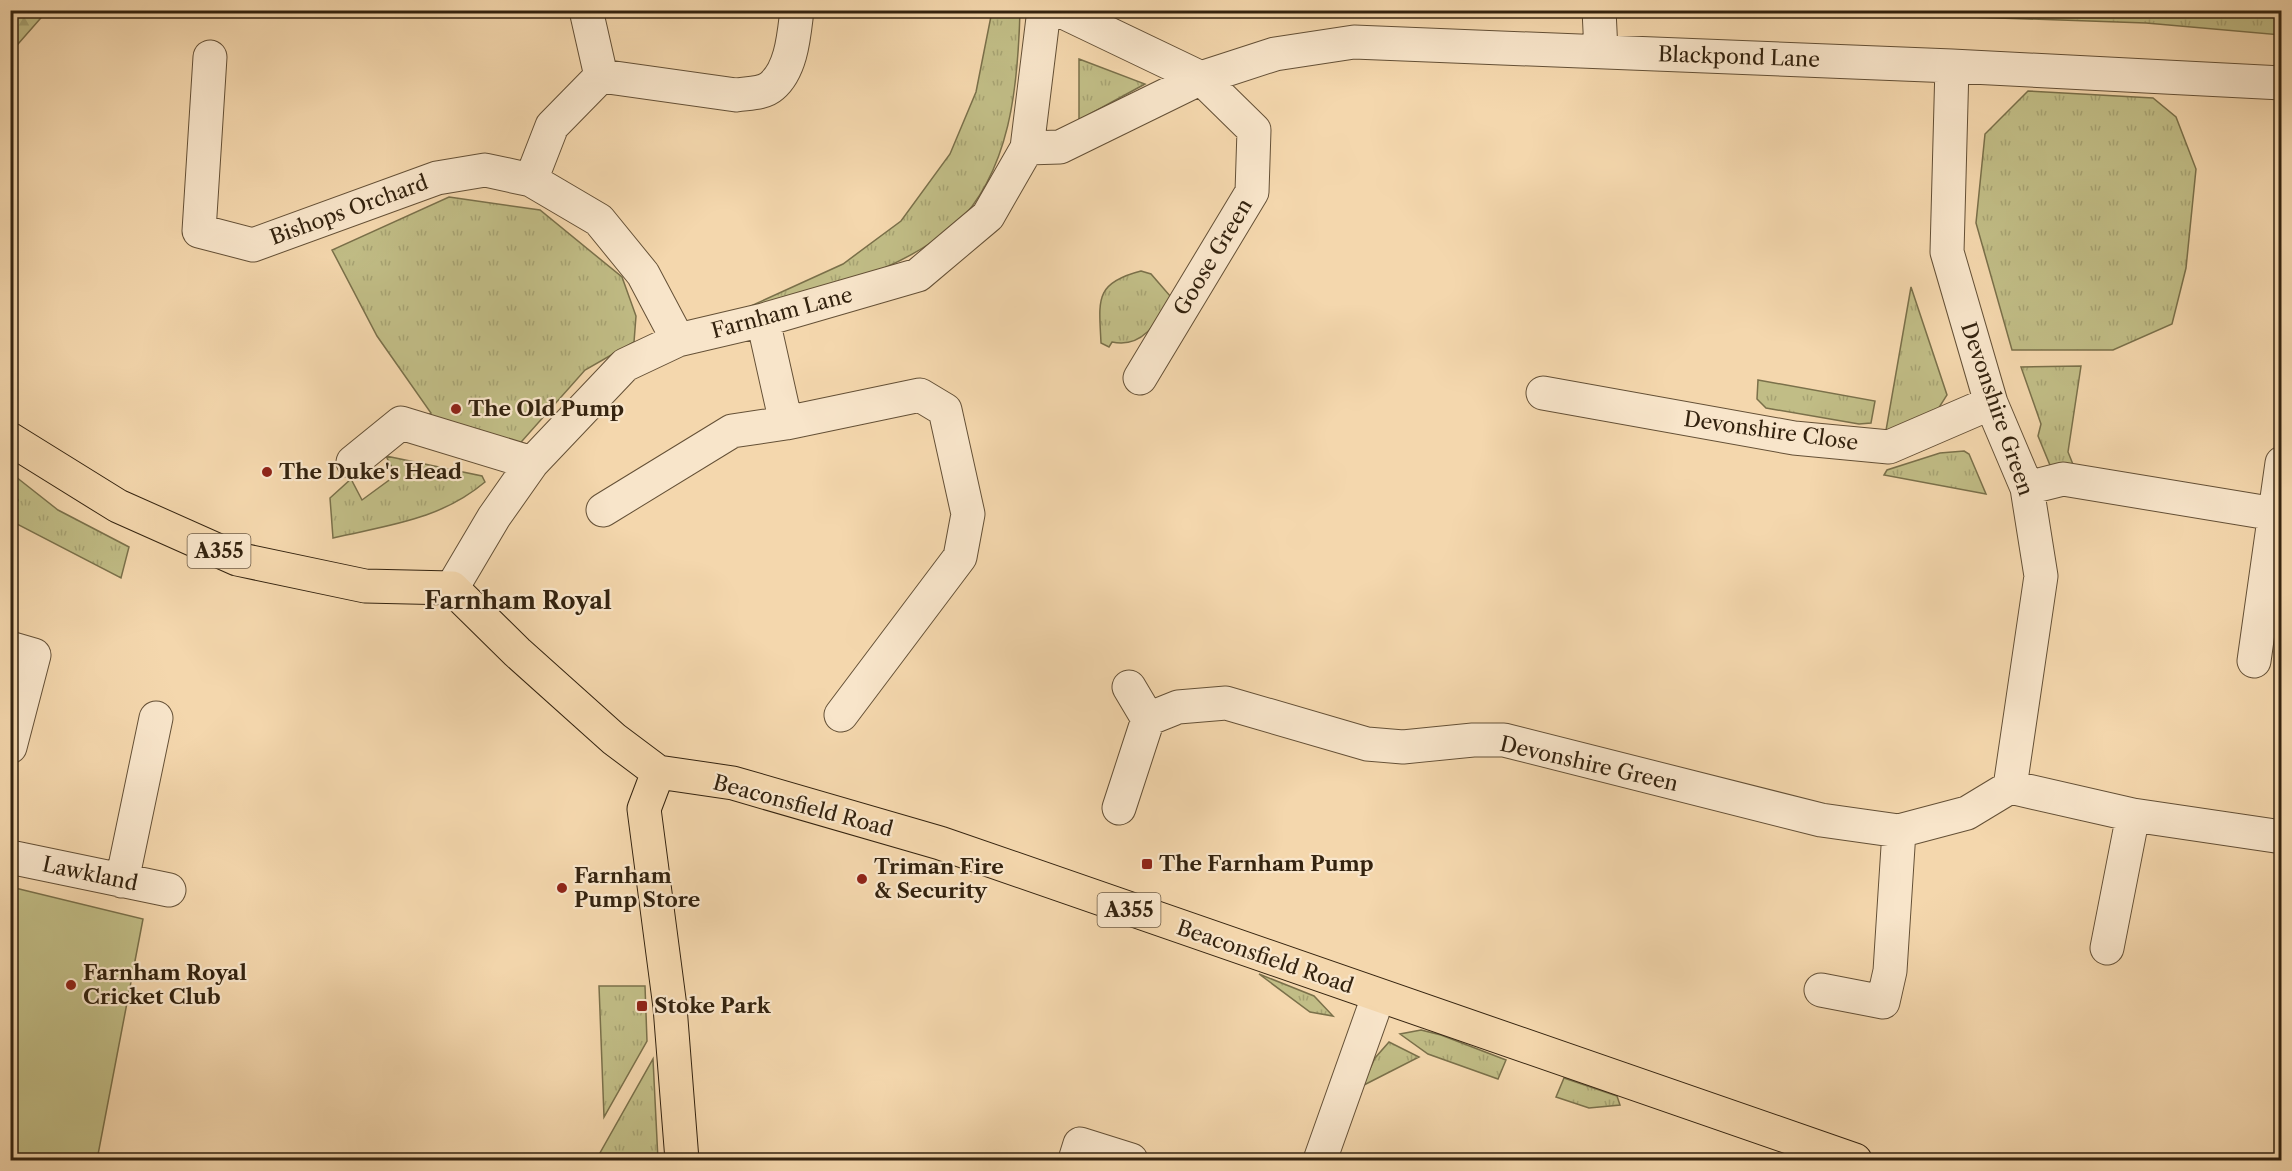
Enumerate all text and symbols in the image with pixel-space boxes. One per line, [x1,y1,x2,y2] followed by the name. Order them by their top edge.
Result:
[1658,41,1820,72] street label: Blackpond Lane
[266,169,432,250] street label: Bishops Orchard
[1168,194,1257,319] street label: Goose Green
[709,282,855,343] street label: Farnham Lane
[1956,319,2039,499] street label: Devonshire Green
[468,396,624,421] place label: The Old Pump
[449,402,463,416] marker: The Old Pump
[1682,406,1860,455] street label: Devonshire Close
[279,459,462,484] place label: The Duke's Head
[260,465,274,479] marker: The Duke's Head
[188,534,250,568] road number: A355
[424,586,612,615] district label: Farnham Royal
[1498,731,1681,796] street label: Devonshire Green
[710,769,896,842] street label: Beaconsfield Road
[40,851,140,896] street label: Lawkland
[1159,851,1374,876] place label: The Farnham Pump
[874,854,1004,903] place label: Triman Fire & Security
[1140,857,1154,871] marker: The Farnham Pump
[574,863,700,912] place label: Farnham Pump Store
[855,872,869,886] marker: Triman Fire & Security
[555,881,569,895] marker: Farnham Pump Store
[1098,893,1160,927] road number: A355
[1174,915,1357,999] street label: Beaconsfield Road
[83,960,247,1009] place label: Farnham Royal Cricket Club
[64,978,78,992] marker: Farnham Royal Cricket Club
[654,993,772,1018] place label: Stoke Park
[635,999,649,1013] marker: Stoke Park

